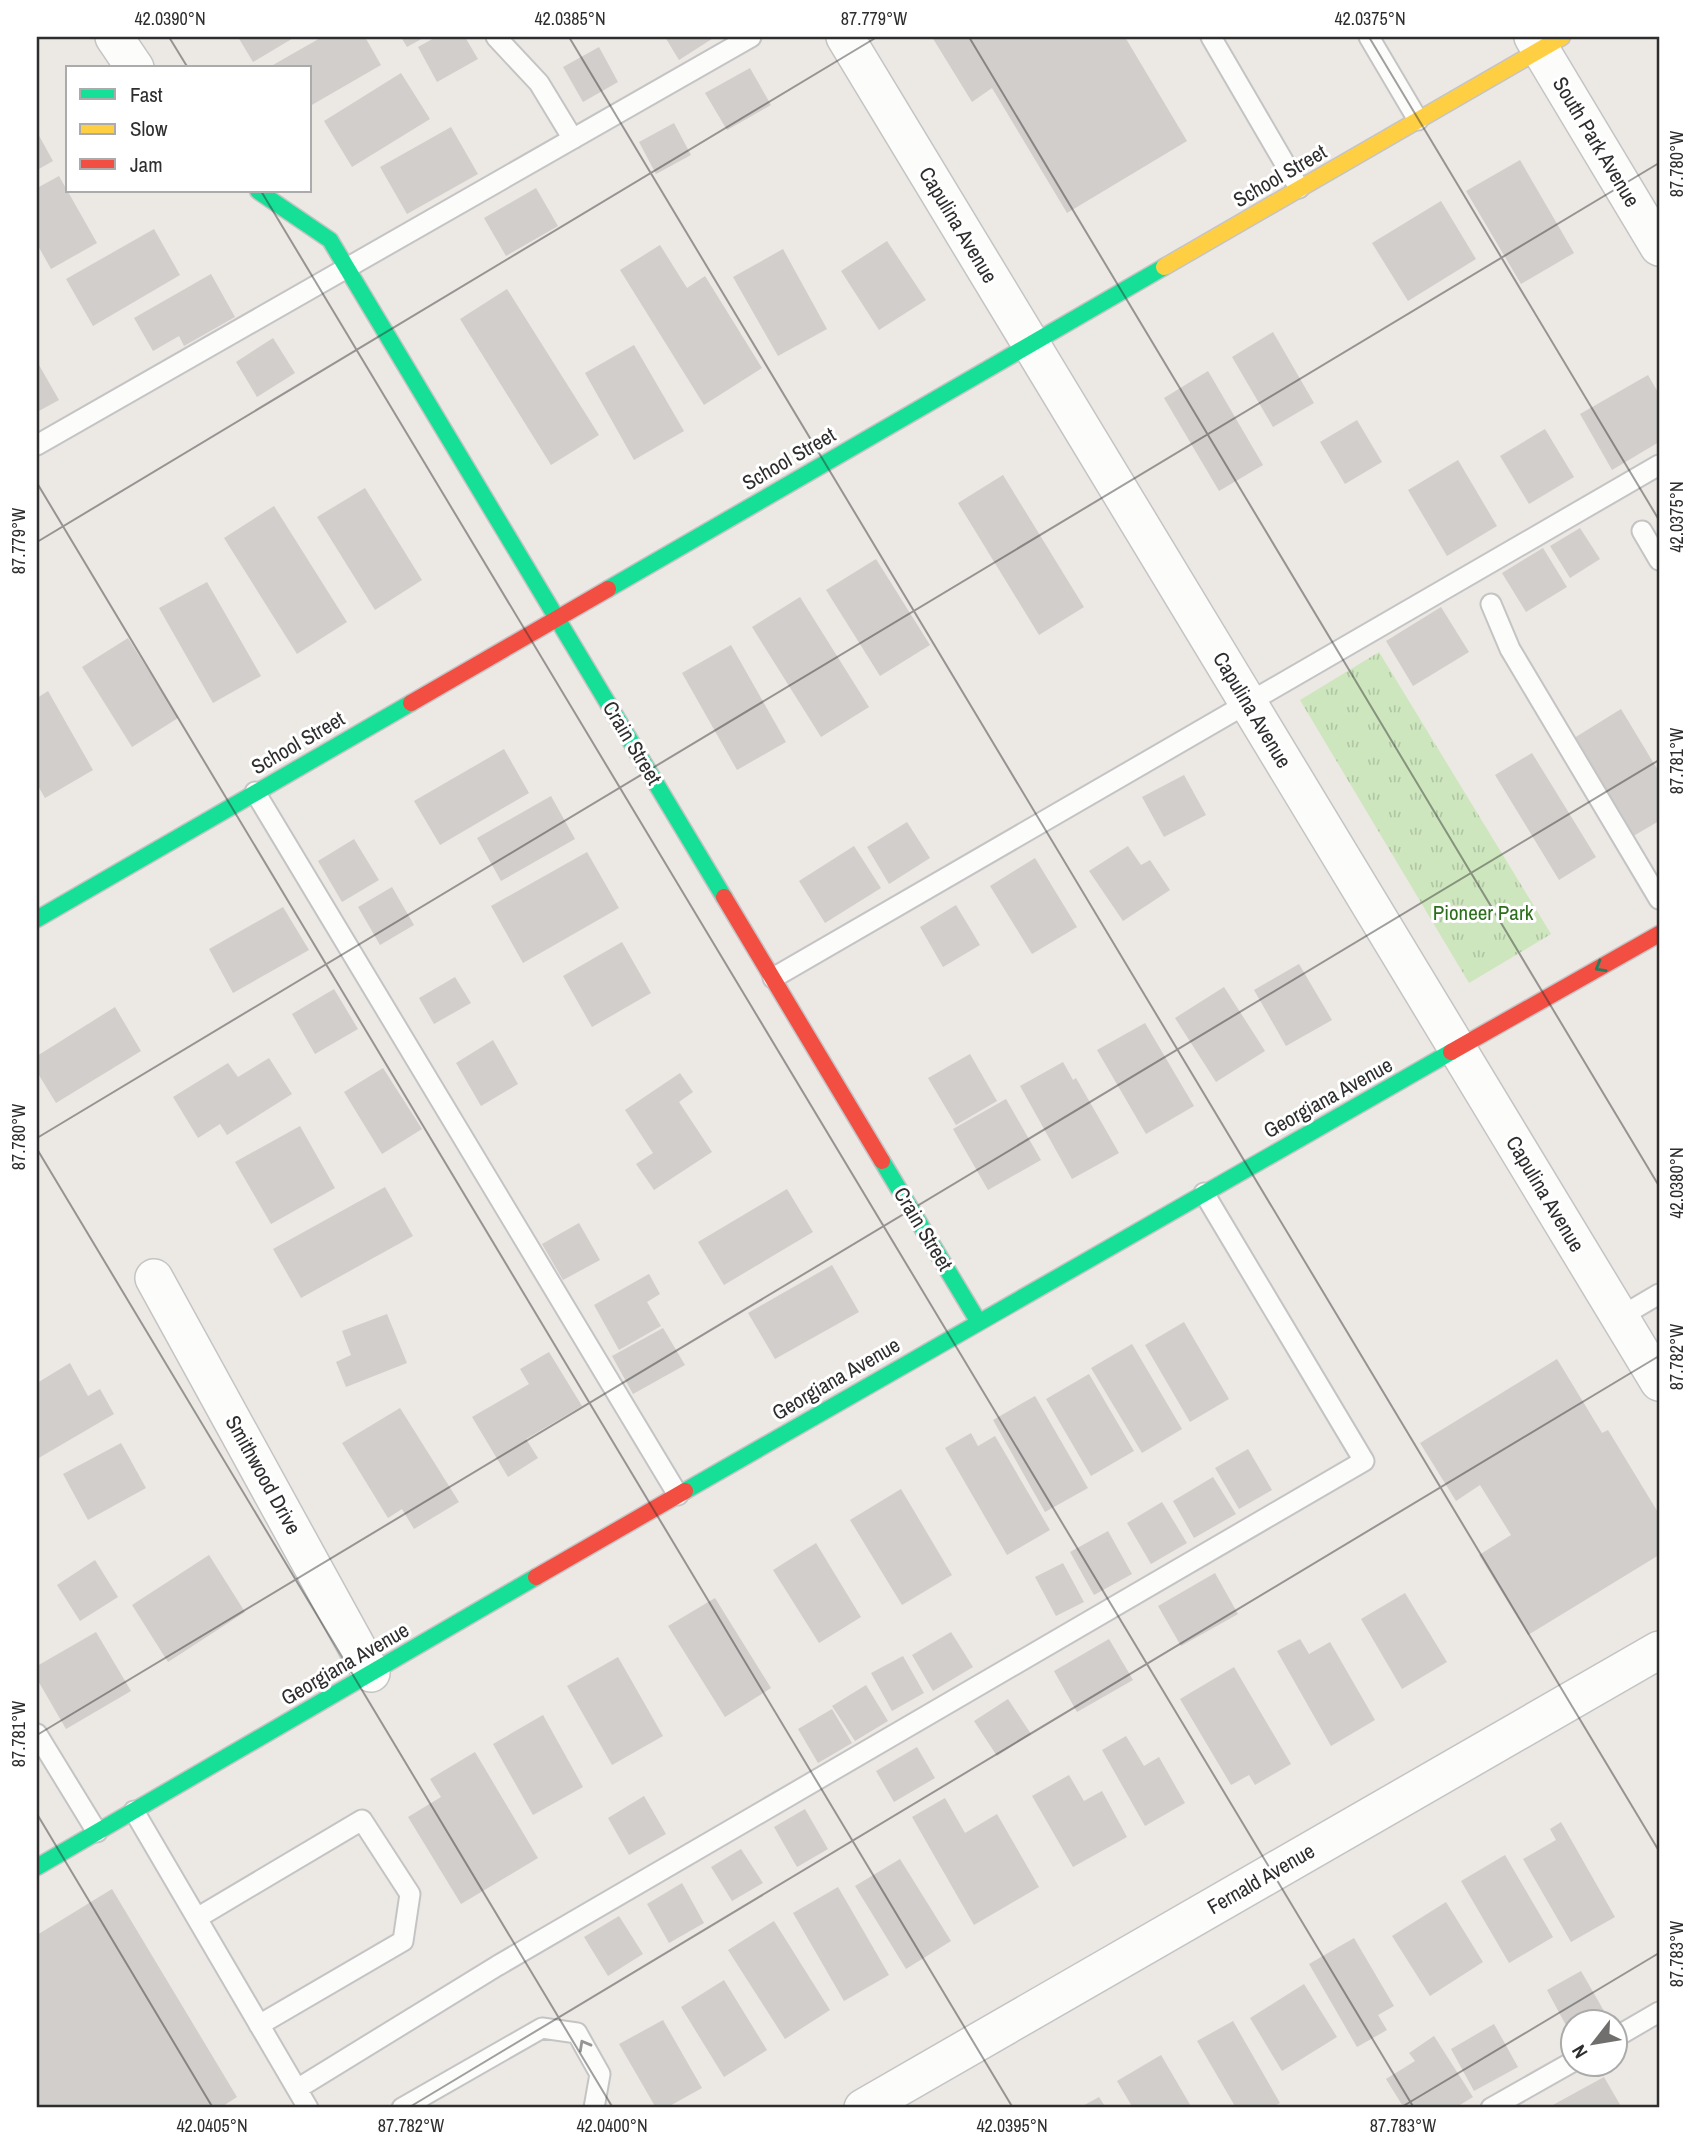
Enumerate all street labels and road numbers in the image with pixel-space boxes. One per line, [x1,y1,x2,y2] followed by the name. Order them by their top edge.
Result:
[1546,71,1647,212] street label: South Park Avenue
[1228,137,1332,214] street label: School Street
[912,161,1005,288] street label: Capulina Avenue
[737,420,841,497] street label: School Street
[1206,646,1299,773] street label: Capulina Avenue
[596,695,669,790] street label: Crain Street
[246,704,350,781] street label: School Street
[1258,1050,1397,1145] street label: Georgiana Avenue
[1499,1130,1592,1257] street label: Capulina Avenue
[887,1181,960,1276] street label: Crain Street
[766,1330,905,1427] street label: Georgiana Avenue
[219,1410,308,1540] street label: Smithwood Drive
[275,1615,414,1712] street label: Georgiana Avenue
[1202,1836,1320,1921] street label: Fernald Avenue

